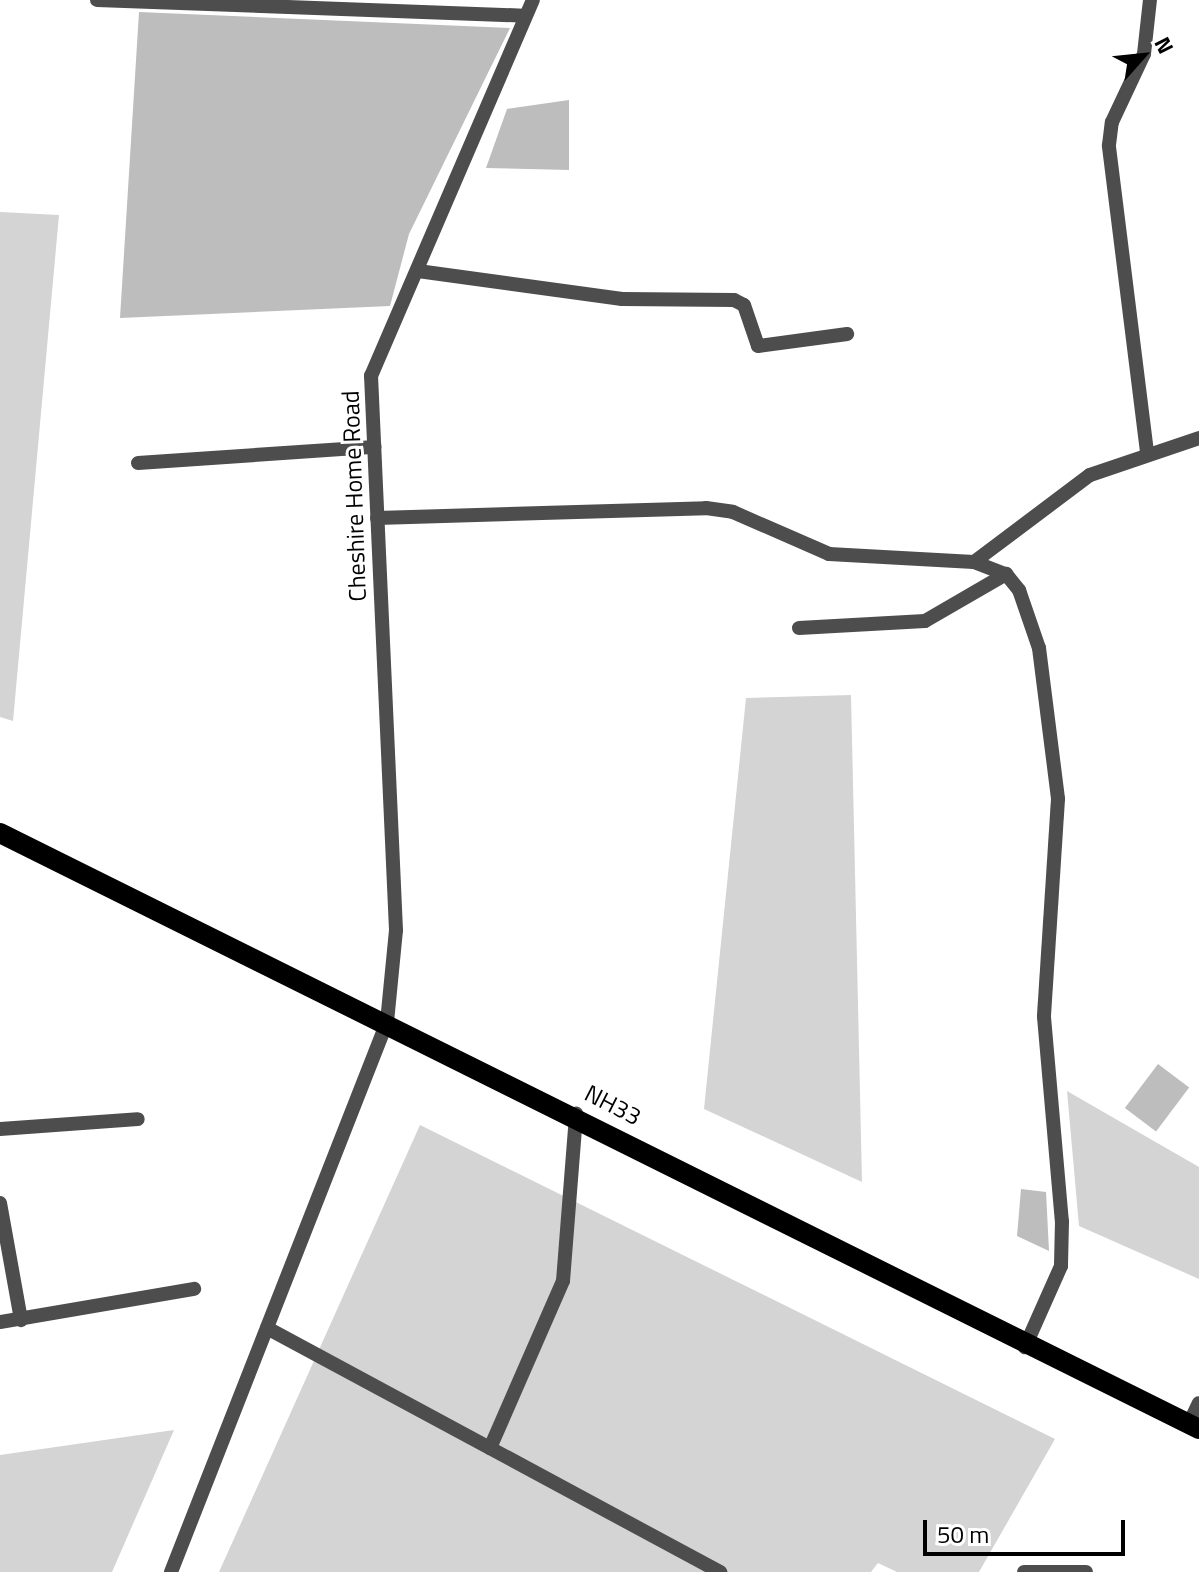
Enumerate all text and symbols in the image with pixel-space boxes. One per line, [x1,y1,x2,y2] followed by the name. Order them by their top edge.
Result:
[1103,16,1183,96] north arrow
[1146,31,1183,60] text: N
[336,390,372,602] street label: Cheshire Home Road
[580,1079,646,1131] street label: NH33
[927,1504,1129,1554] scale bar
[937,1516,989,1552] text: 50 m

